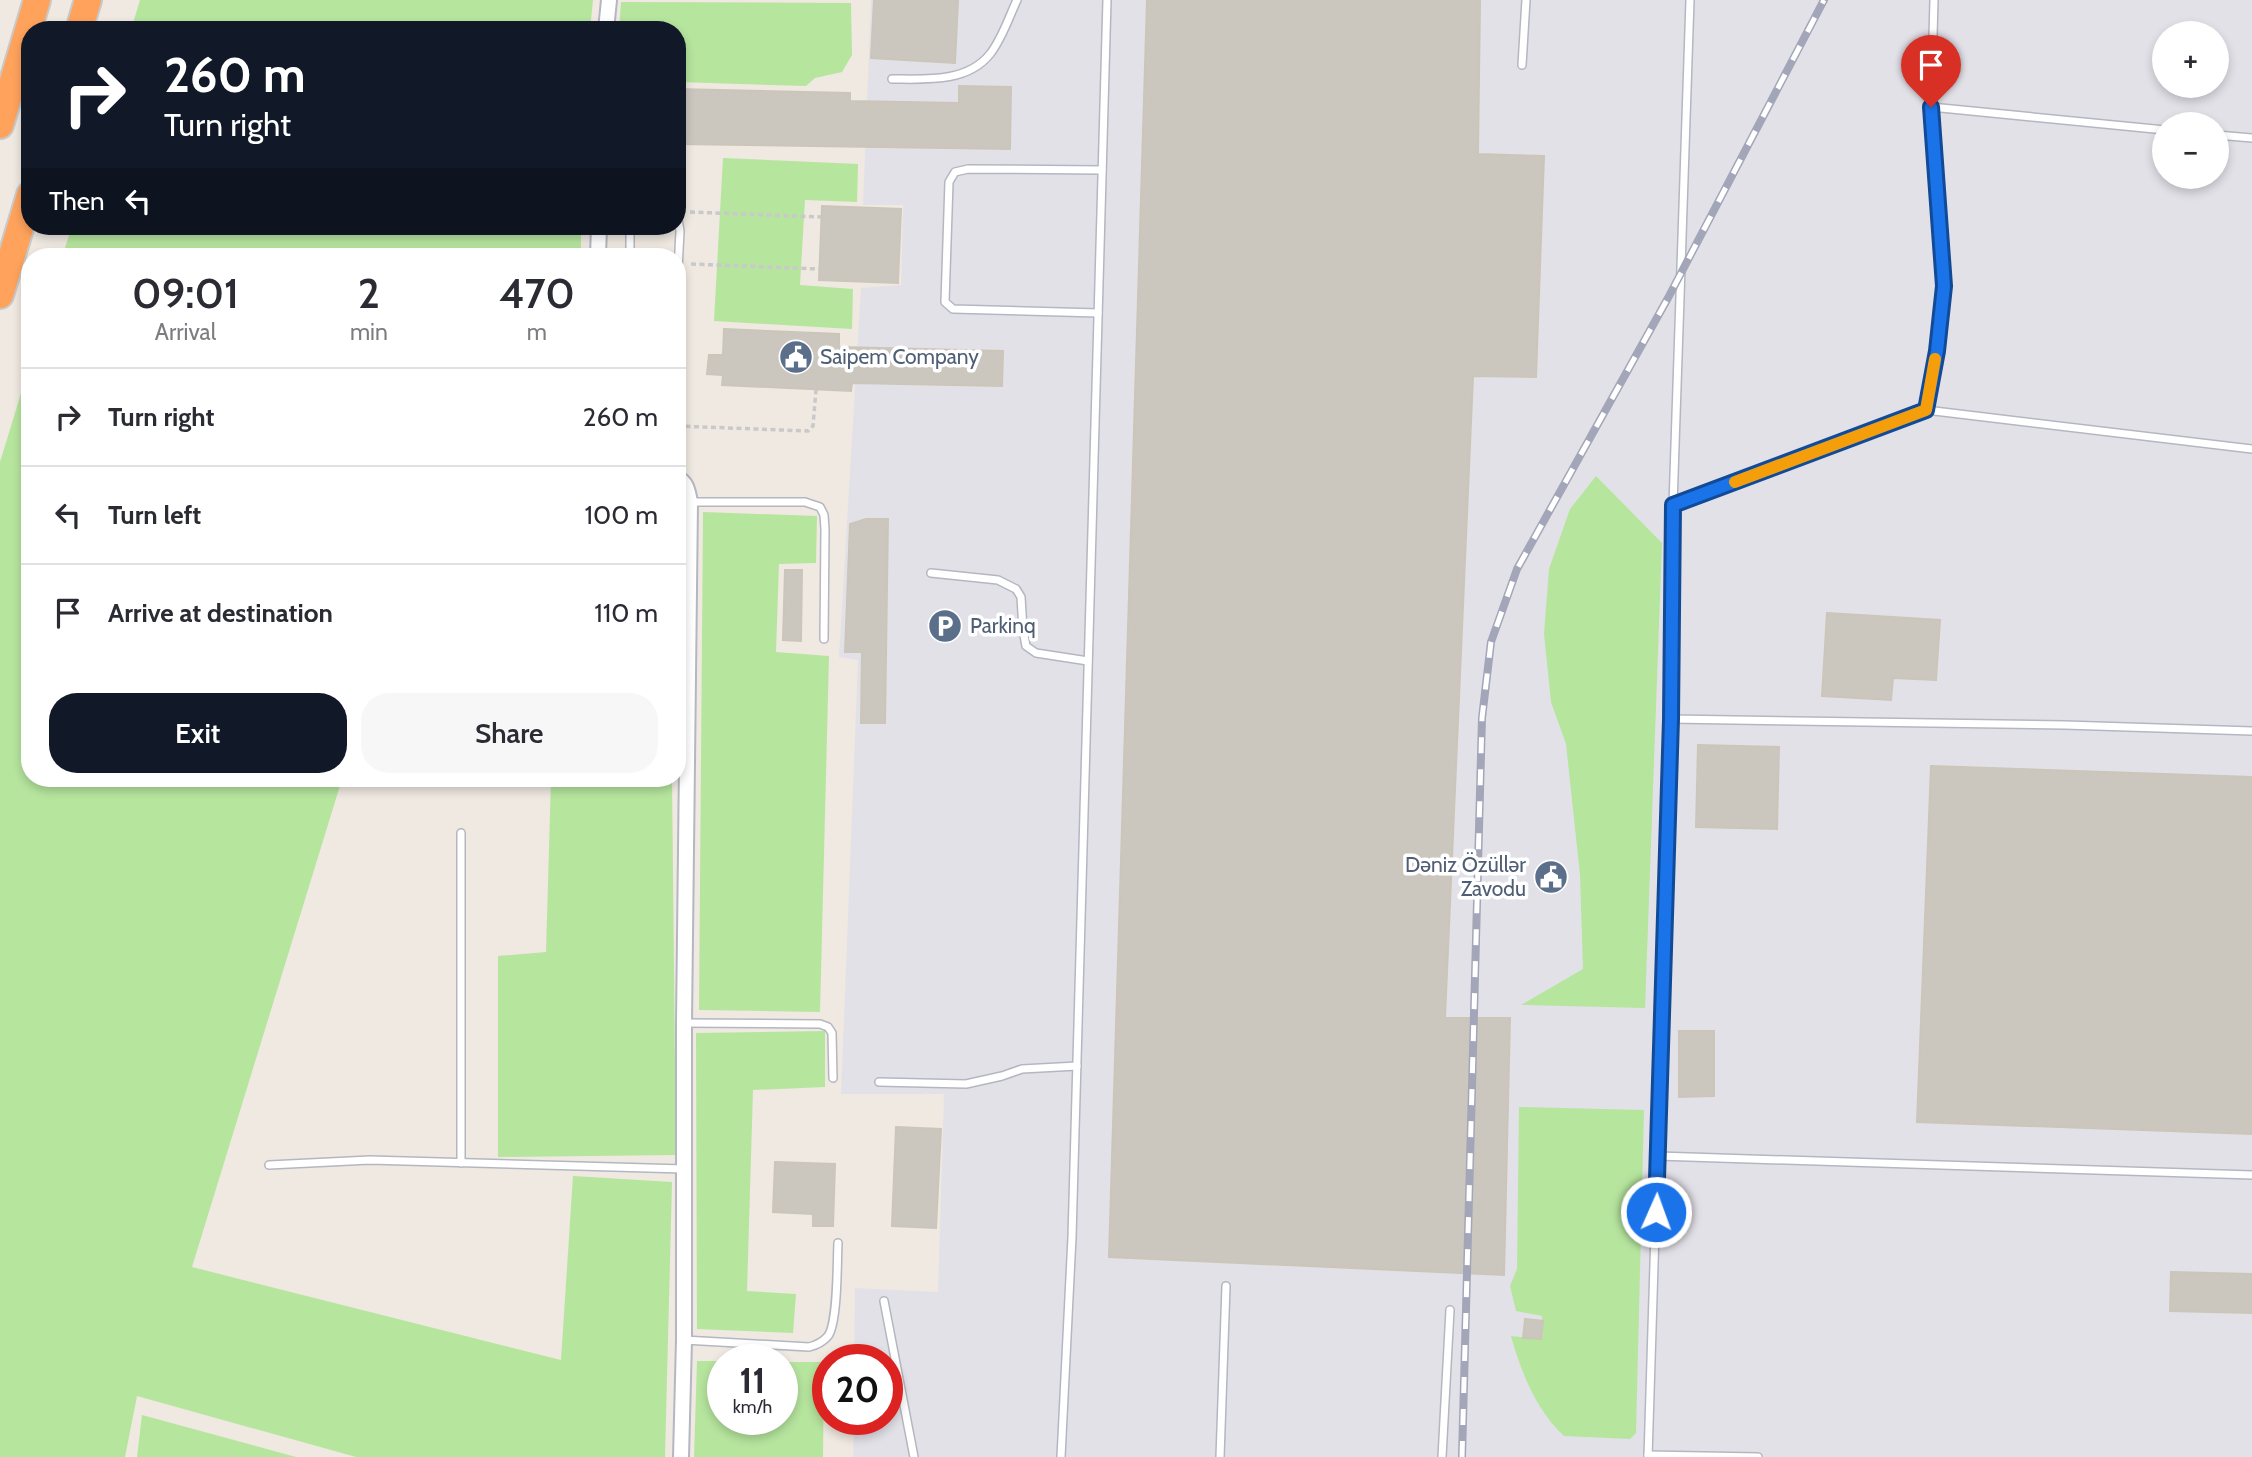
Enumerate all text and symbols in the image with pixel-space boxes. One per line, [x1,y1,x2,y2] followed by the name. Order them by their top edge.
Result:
[2152,21,2229,189] map controls
[2152,21,2229,98] button: +
[1901,35,1961,107] pin
[164,45,306,104] text: 260 m
[1912,46,1950,84] icon: arrive
[49,49,140,140] icon: right
[164,105,291,144] text: Turn right
[2152,112,2229,189] button: −
[119,182,157,220] icon: left
[49,185,105,217] text: Then
[132,267,239,319] text: 09:01
[358,267,380,319] text: 2
[499,267,575,319] text: 470
[155,318,216,346] text: Arrival
[350,318,388,346] text: min
[527,318,547,346] text: m
[777,338,815,376] public building icon: Saipem Company
[820,344,979,369] place label: Saipem Company
[49,398,87,436] icon: right
[108,401,214,433] text: Turn right
[583,401,658,433] text: 260 m
[49,496,87,534] icon: left
[108,499,201,531] text: Turn left
[585,499,658,531] text: 100 m
[49,594,87,632] icon: arrive
[108,597,333,629] text: Arrive at destination
[594,597,658,629] text: 110 m
[926,607,964,645] parking icon: Parkinq
[970,613,1036,638] place label: Parkinq
[49,693,347,773] button: Exit
[361,693,658,773] button: Share
[1405,852,1526,901] place label: Dəniz Özüllər Zavodu
[1532,858,1570,896] public building icon: Dəniz Özüllər Zavodu
[1619,1175,1693,1249] position arrow
[812,1344,903,1435] speed limit sign: 20
[740,1359,765,1402] text: 11
[733,1396,772,1418] text: km/h

